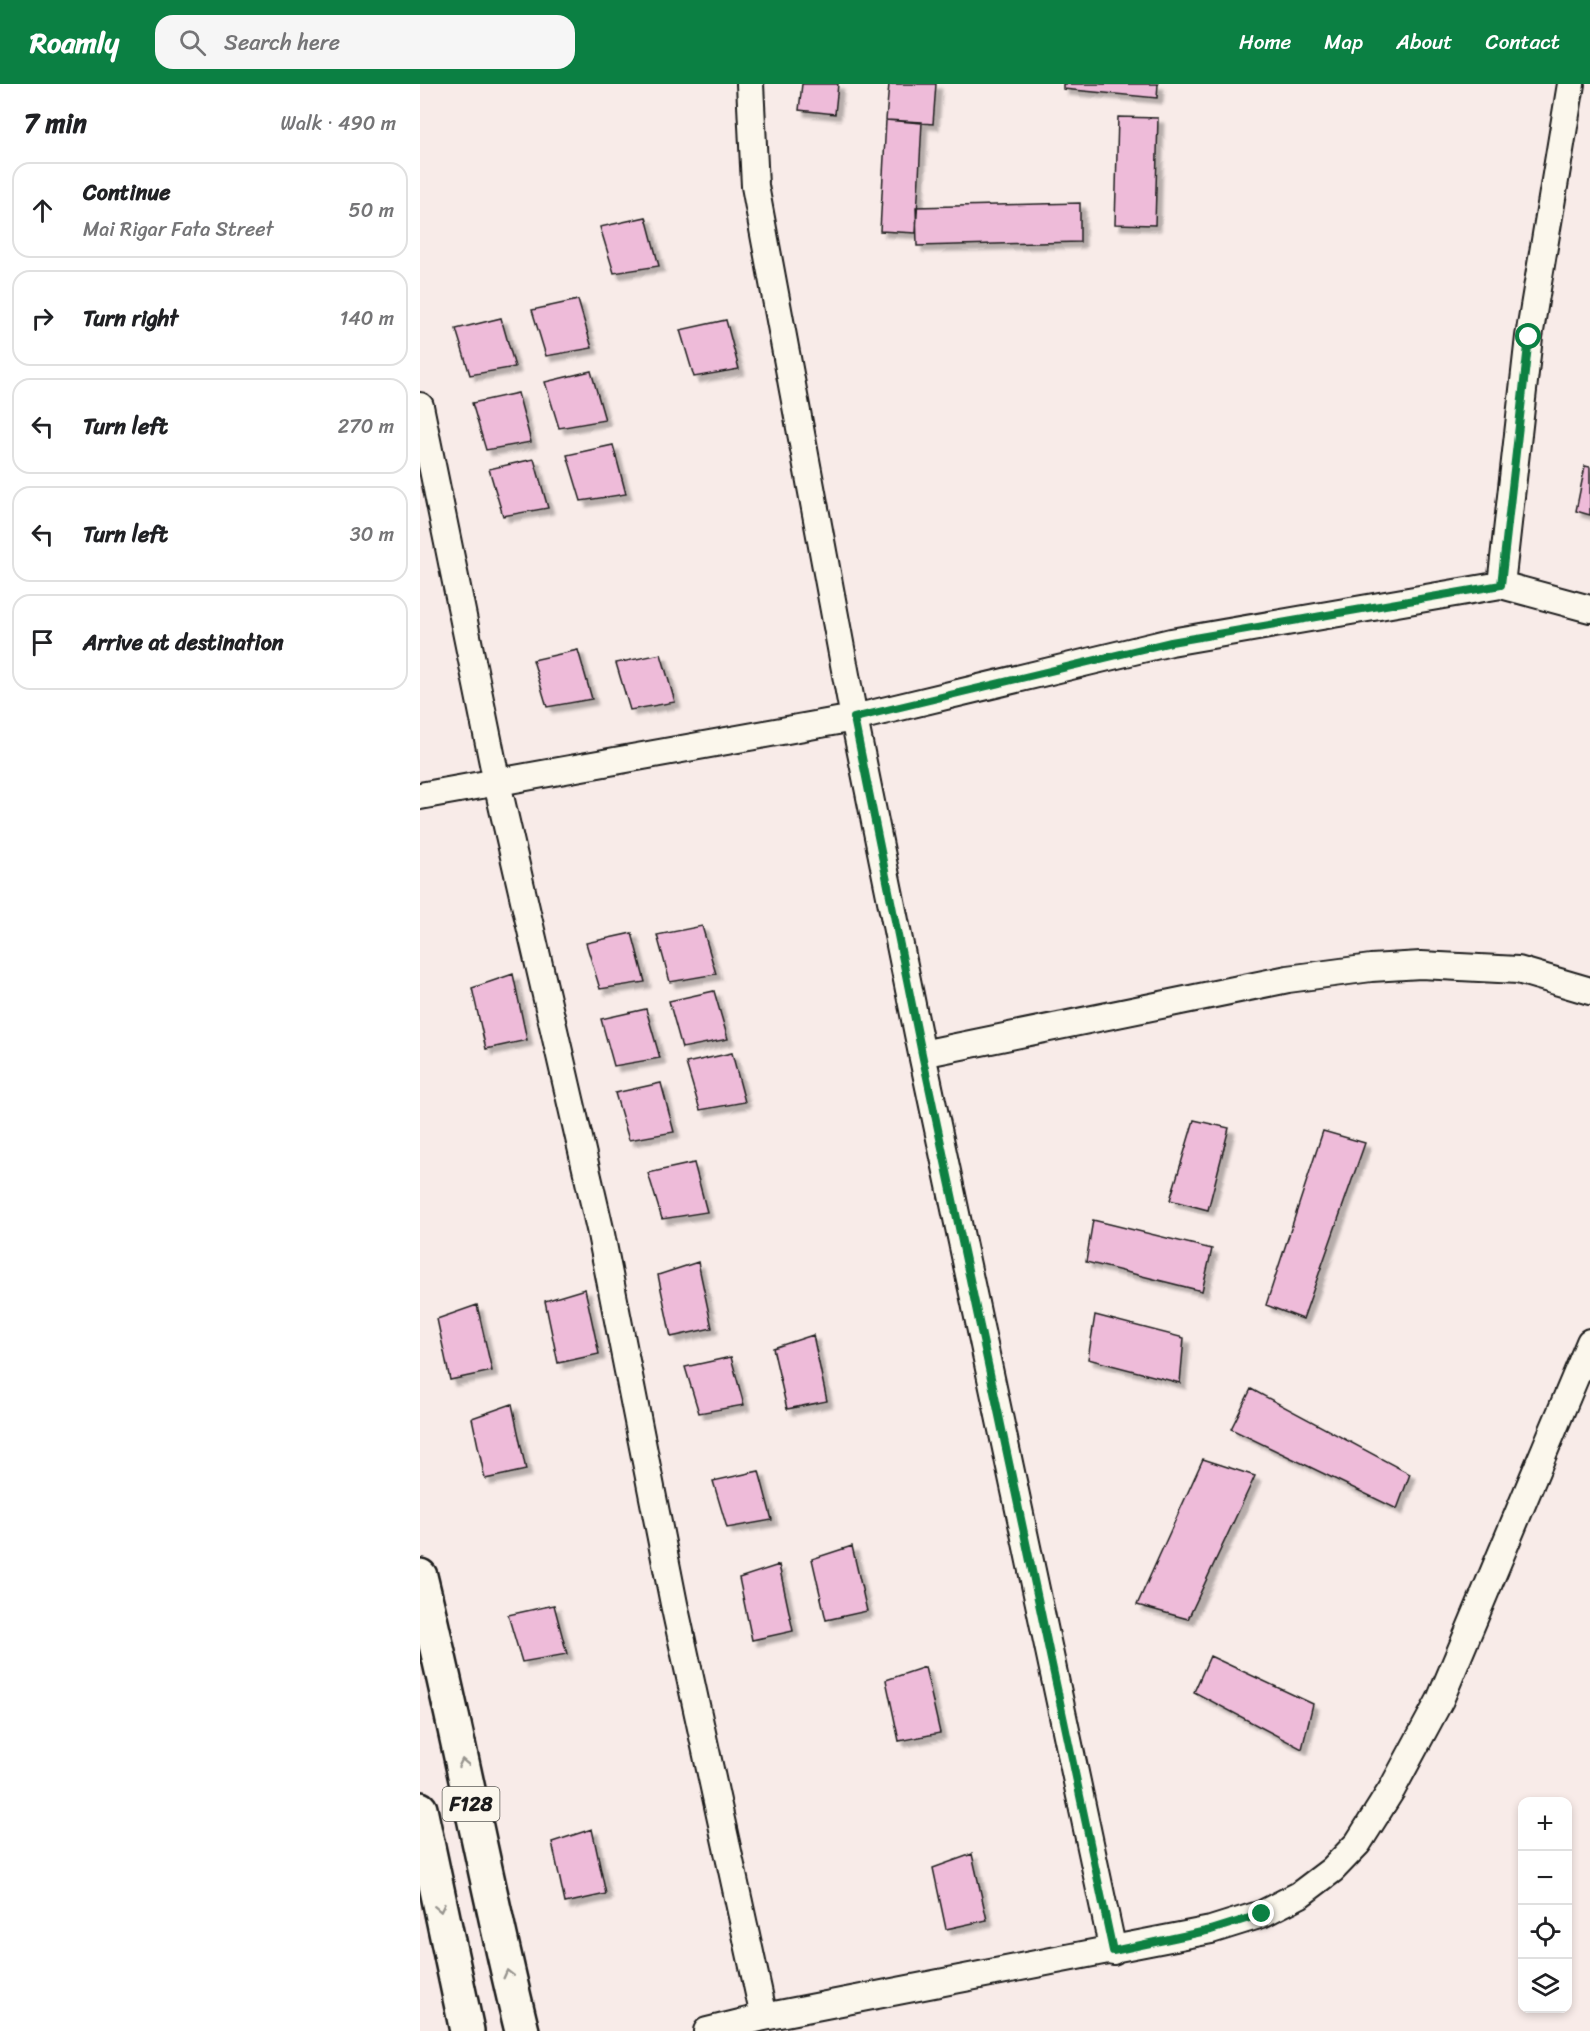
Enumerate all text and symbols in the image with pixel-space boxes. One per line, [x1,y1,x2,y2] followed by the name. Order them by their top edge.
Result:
[155,15,575,69] search box
[30,18,119,67] text: Roamly
[224,23,340,62] text: Search here
[1239,23,1291,61] text: Home
[1324,23,1363,61] text: Map
[1396,23,1453,61] text: About
[1486,23,1560,61] text: Contact
[176,26,209,59] icon: search
[24,100,87,146] text: 7 min
[280,106,396,141] text: Walk · 490 m
[83,173,171,212] text: Continue
[349,193,394,228] text: 50 m
[26,194,59,227] icon: ahead
[83,212,274,247] text: Mai Rigar Fata Street
[83,299,178,338] text: Turn right
[340,301,394,336] text: 140 m
[26,302,59,335] icon: right
[1515,323,1541,349] route start
[83,407,168,446] text: Turn left
[338,409,394,444] text: 270 m
[26,410,59,443] icon: left
[83,515,168,554] text: Turn left
[350,517,394,552] text: 30 m
[26,518,59,551] icon: left
[83,623,284,662] text: Arrive at destination
[26,626,59,659] icon: arrive
[457,1758,470,1768] one-way arrow
[442,1787,500,1821] road number: F128
[1518,1797,1572,2013] map controls
[1518,1797,1572,1851] button: +
[1518,1851,1572,1905] button: −
[1248,1900,1274,1926] route end
[433,1902,446,1912] one-way arrow
[1518,1905,1572,1959] button: locate
[1518,1959,1572,2013] button: layers
[502,1969,515,1979] one-way arrow

